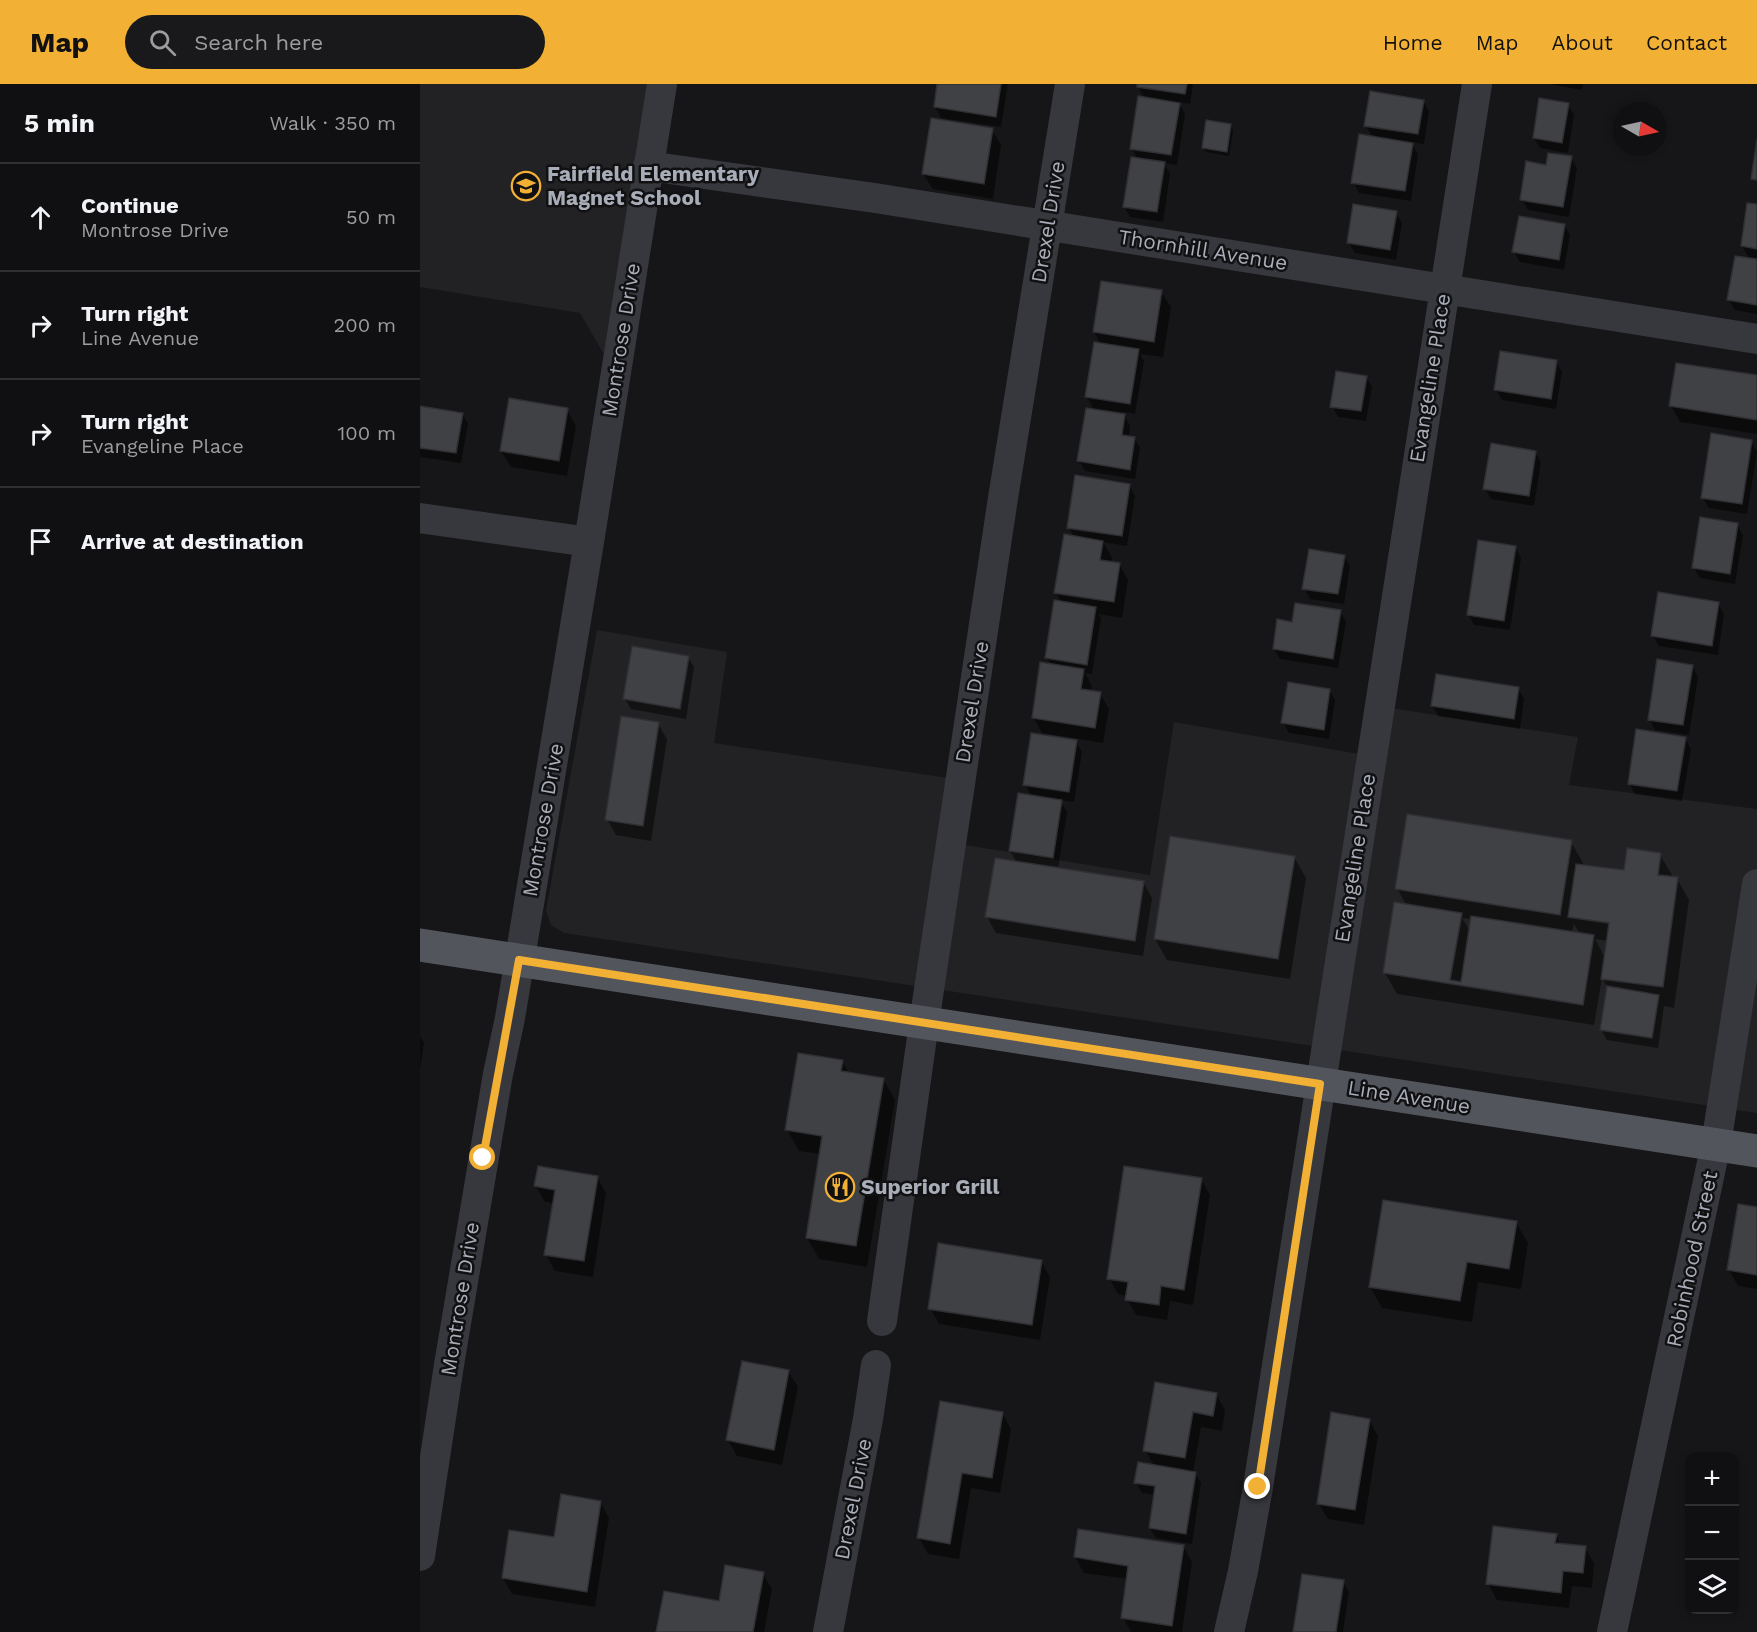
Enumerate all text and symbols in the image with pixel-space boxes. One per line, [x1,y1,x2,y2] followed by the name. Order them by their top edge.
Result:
[125,15,545,69] search box
[30,26,89,59] text: Map
[146,26,179,59] icon: search
[194,30,323,55] text: Search here
[1383,30,1443,55] text: Home
[1476,30,1519,55] text: Map
[1552,30,1613,55] text: About
[1646,30,1727,55] text: Contact
[1613,102,1667,156] north arrow
[24,108,95,138] text: 5 min
[269,111,396,135] text: Walk · 350 m
[1026,159,1069,285] street label: Drexel Drive
[547,161,759,210] place label: Fairfield Elementary Magnet School
[510,170,542,202] school or university icon: Fairfield Elementary Magnet School
[81,193,179,218] text: Continue
[24,201,57,234] icon: ahead
[346,205,396,229] text: 50 m
[81,218,229,242] text: Montrose Drive
[1117,224,1289,275] street label: Thornhill Avenue
[596,261,645,419] street label: Montrose Drive
[1404,292,1455,464] street label: Evangeline Place
[81,301,188,326] text: Turn right
[24,309,57,342] icon: right
[334,313,396,337] text: 200 m
[81,326,199,350] text: Line Avenue
[81,409,188,434] text: Turn right
[24,417,57,450] icon: right
[337,421,396,445] text: 100 m
[81,434,244,458] text: Evangeline Place
[24,525,57,558] icon: arrive
[81,529,304,554] text: Arrive at destination
[950,639,993,765] street label: Drexel Drive
[517,741,568,899] street label: Montrose Drive
[1329,772,1380,944] street label: Evangeline Place
[1346,1074,1472,1119] street label: Line Avenue
[469,1144,495,1170] route start
[1661,1168,1722,1349] street label: Robinhood Street
[824,1171,856,1203] restaurant icon: Superior Grill
[861,1174,999,1199] place label: Superior Grill
[435,1220,484,1378] street label: Montrose Drive
[829,1436,877,1562] street label: Drexel Drive
[1685,1452,1739,1614] map controls
[1685,1452,1739,1506] button: +
[1244,1473,1270,1499] route end
[1685,1506,1739,1560] button: −
[1685,1560,1739,1614] button: layers

